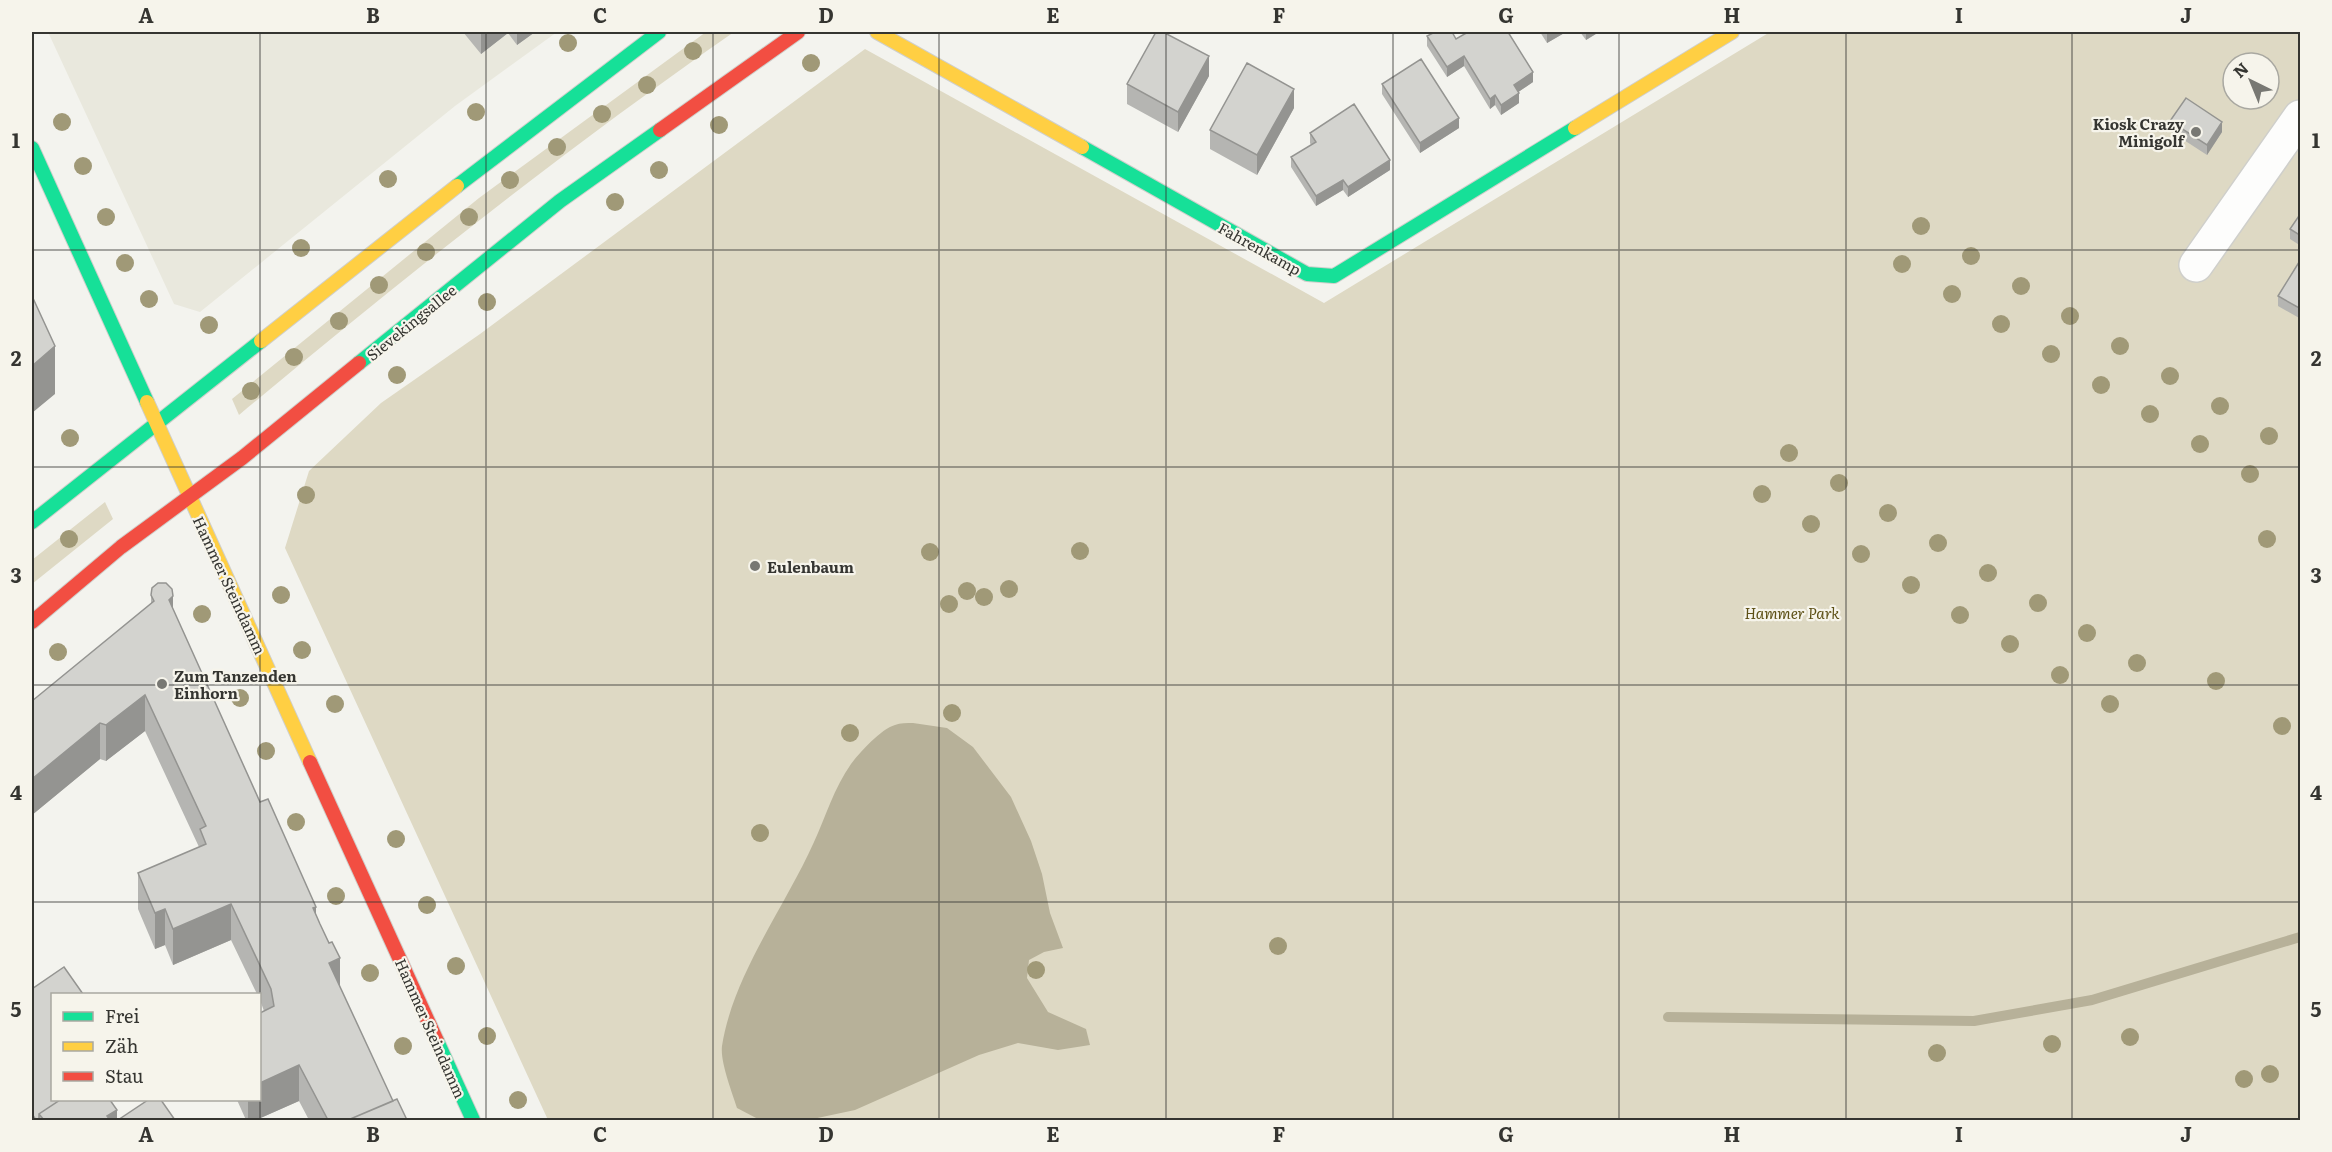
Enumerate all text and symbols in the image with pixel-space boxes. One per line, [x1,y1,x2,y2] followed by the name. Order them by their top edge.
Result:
[138,0,154,29] text: A
[366,0,380,29] text: B
[593,0,607,29] text: C
[818,0,834,29] text: D
[1046,0,1060,29] text: E
[1273,0,1286,29] text: F
[1498,0,1514,29] text: G
[1724,0,1740,29] text: H
[1955,0,1963,29] text: I
[2180,0,2192,29] text: J
[2221,51,2281,111] north arrow
[2227,56,2253,83] text: N
[2093,112,2186,152] place label: Kiosk Crazy Minigolf
[12,124,20,154] text: 1
[2312,124,2320,154] text: 1
[2189,125,2203,139] marker: Kiosk Crazy Minigolf
[1214,216,1306,280] street label: Fahrenkamp
[361,278,461,366] street label: Sievekingsallee
[11,342,22,372] text: 2
[2311,342,2322,372] text: 2
[188,512,272,659] street label: Hammer Steindamm
[767,555,854,578] place label: Eulenbaum
[10,559,22,589] text: 3
[748,559,762,573] marker: Eulenbaum
[2310,559,2322,589] text: 3
[1745,601,1840,624] park label: Hammer Park
[174,664,297,704] place label: Zum Tanzenden Einhorn
[155,677,169,691] marker: Zum Tanzenden Einhorn
[10,776,22,806] text: 4
[2310,776,2322,806] text: 4
[390,955,472,1102] street label: Hammer Steindamm
[11,993,22,1023] text: 5
[51,993,261,1101] legend
[2311,993,2322,1023] text: 5
[105,1002,139,1029] text: Frei
[105,1032,139,1059] text: Zäh
[105,1062,143,1089] text: Stau
[138,1118,154,1148] text: A
[366,1118,380,1148] text: B
[593,1118,607,1148] text: C
[818,1118,834,1148] text: D
[1046,1118,1060,1148] text: E
[1273,1118,1286,1148] text: F
[1498,1118,1514,1148] text: G
[1724,1118,1740,1148] text: H
[1955,1118,1963,1148] text: I
[2180,1118,2192,1148] text: J

